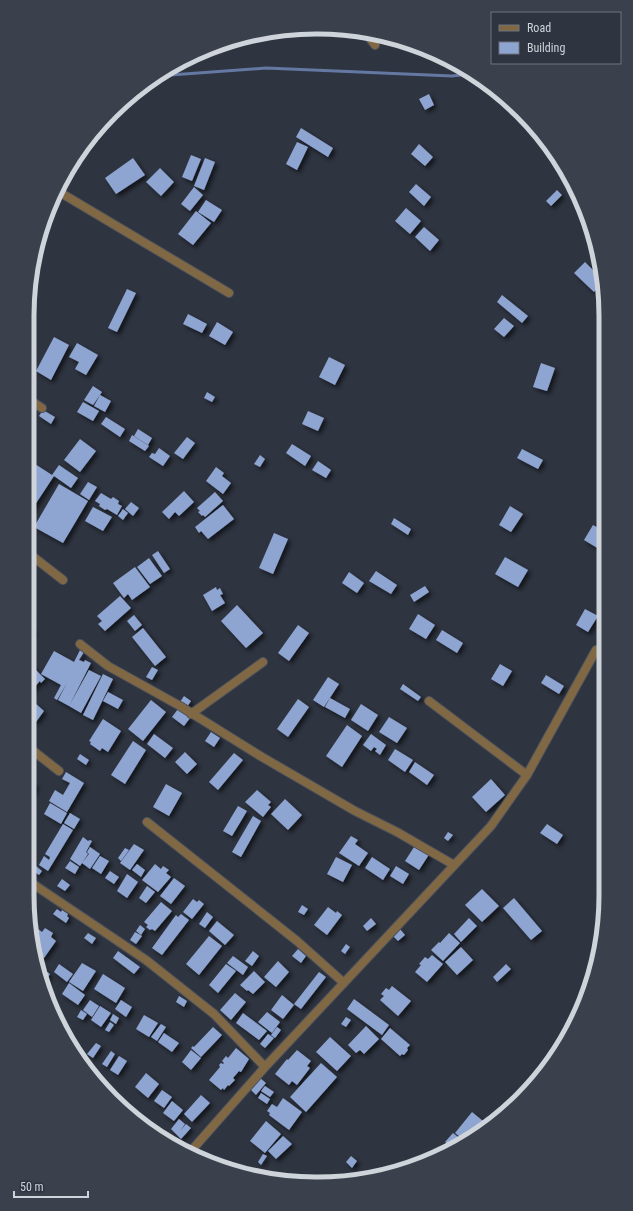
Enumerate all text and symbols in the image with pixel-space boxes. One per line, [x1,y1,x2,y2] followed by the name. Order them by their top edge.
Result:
[491,12,621,64] legend
[527,21,551,35] text: Road
[527,41,565,55] text: Building
[14,1173,88,1199] scale bar
[20,1180,44,1194] text: 50 m

